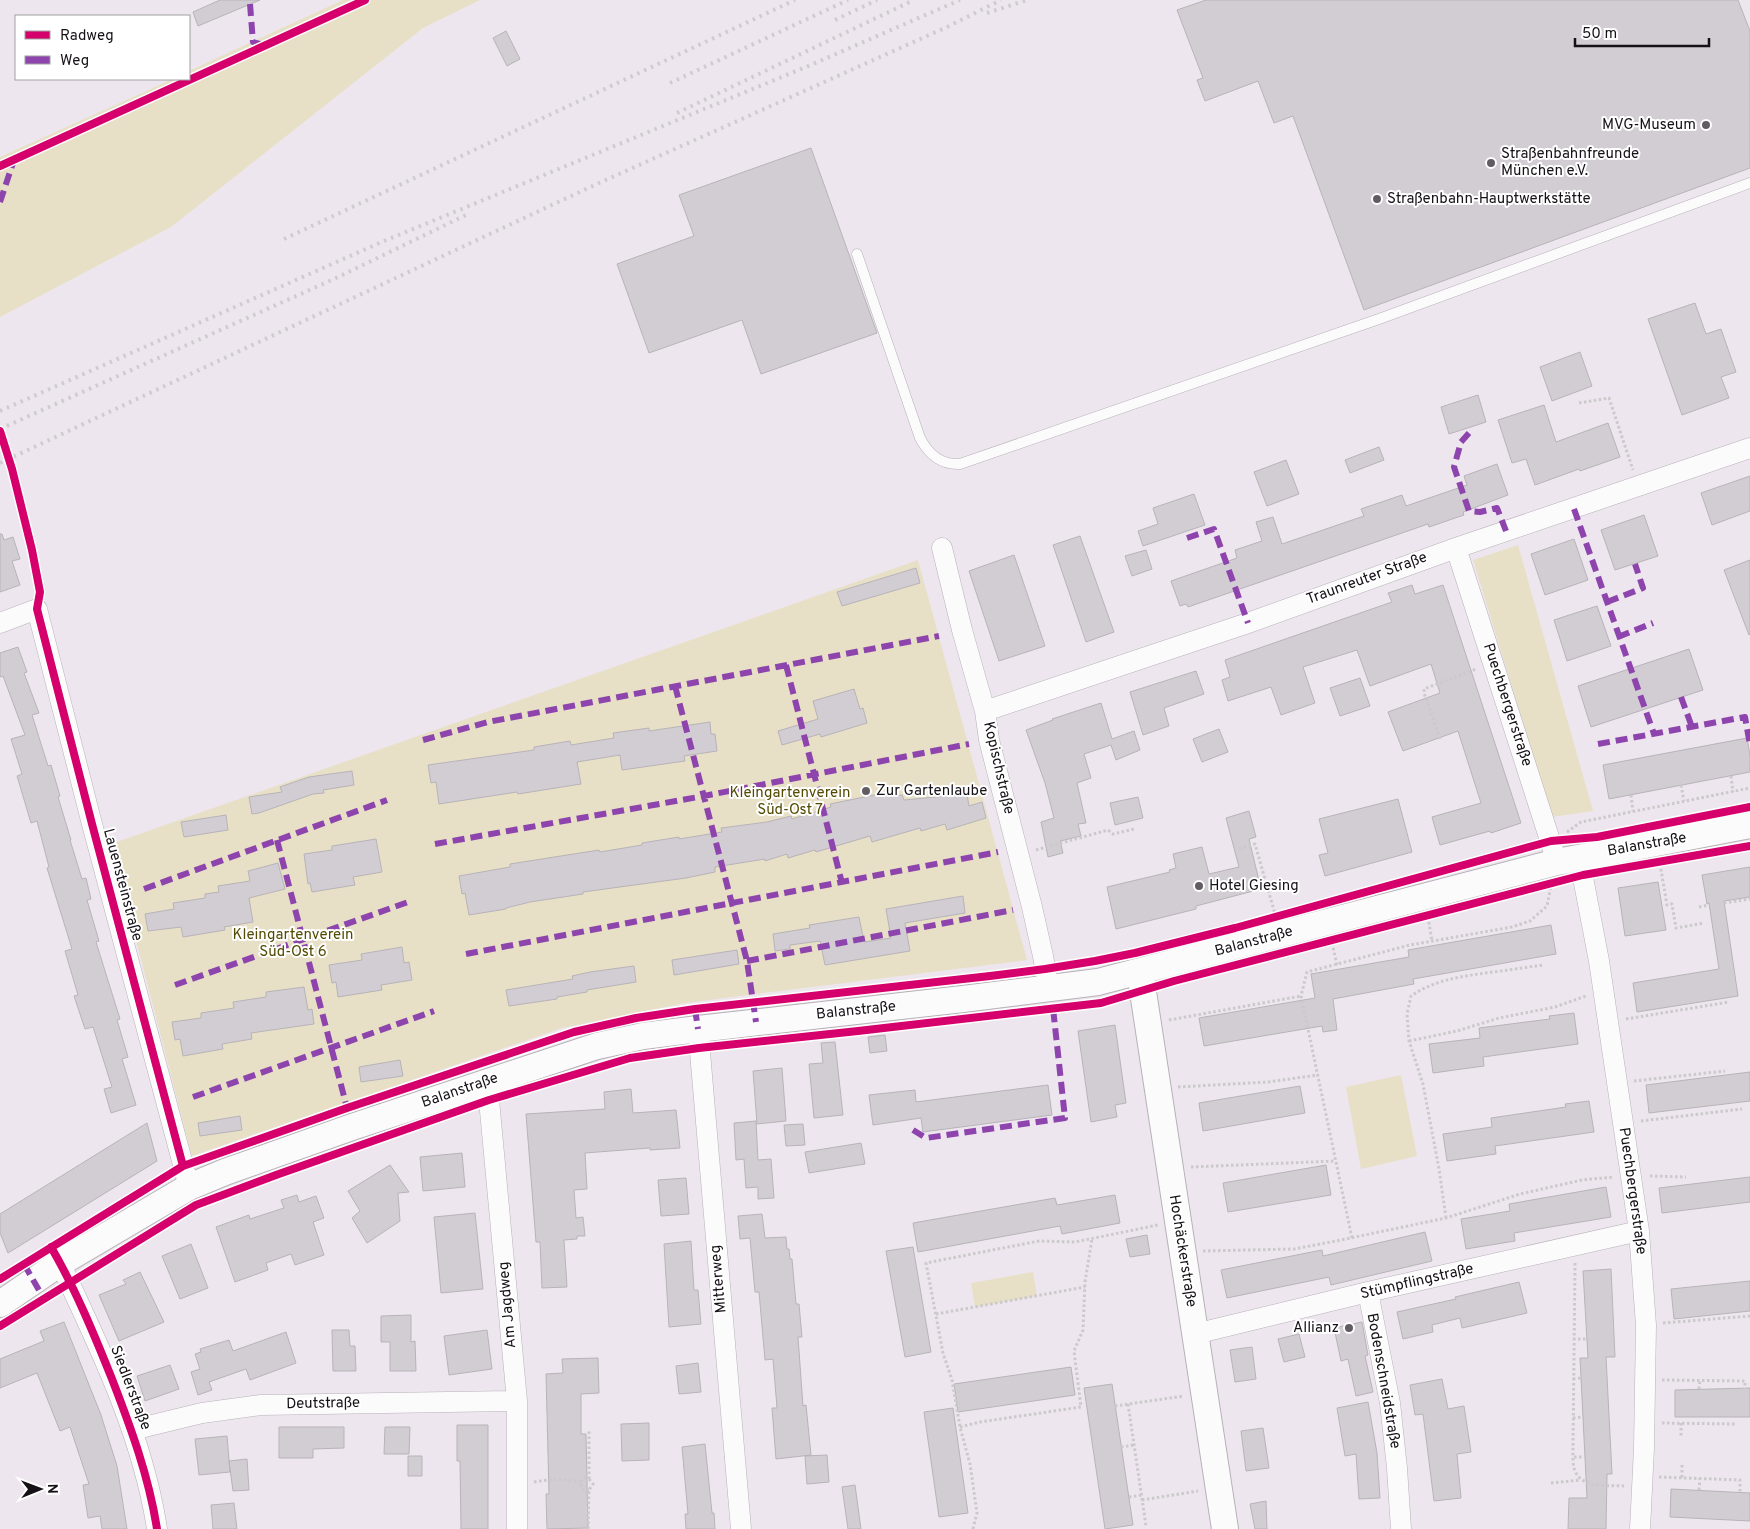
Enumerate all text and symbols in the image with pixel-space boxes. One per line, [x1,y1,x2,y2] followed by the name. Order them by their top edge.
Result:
[15,15,190,80] legend
[1575,15,1709,47] scale bar
[1582,25,1617,44] text: 50 m
[60,27,114,46] text: Radweg
[60,52,89,71] text: Weg
[1602,116,1696,135] place label: MVG-Museum
[1700,119,1712,131] marker: MVG-Museum
[1501,145,1639,181] place label: Straßenbahnfreunde München e.V.
[1485,157,1497,169] marker: Straßenbahnfreunde München e.V.
[1387,190,1590,209] place label: Straßenbahn-Hauptwerkstätte
[1371,193,1383,205] marker: Straßenbahn-Hauptwerkstätte
[1304,548,1430,610] street label: Traunreuter Straße
[1478,641,1536,769] street label: Puechbergerstraße
[978,720,1018,816] street label: Kopischstraße
[876,782,987,801] place label: Zur Gartenlaube
[730,784,850,820] park label: Kleingartenverein Süd-Ost 7
[860,785,872,797] marker: Zur Gartenlaube
[98,827,146,943] street label: Lauensteinstraße
[1606,829,1688,861] street label: Balanstraße
[1209,877,1299,896] place label: Hotel Giesing
[1193,880,1205,892] marker: Hotel Giesing
[1213,922,1295,962] street label: Balanstraße
[233,926,353,962] park label: Kleingartenverein Süd-Ost 6
[815,997,897,1025] street label: Balanstraße
[419,1069,501,1113] street label: Balanstraße
[1614,1126,1650,1256] street label: Puechbergerstraße
[1164,1193,1200,1309] street label: Hochäckerstraße
[707,1244,731,1314] street label: Mitterweg
[1358,1260,1476,1304] street label: Stümpflingstraße
[495,1261,521,1349] street label: Am Jagdweg
[1362,1312,1404,1450] street label: Bodenschneidstraße
[1293,1319,1339,1338] place label: Allianz
[1343,1322,1355,1334] marker: Allianz
[105,1343,155,1433] street label: Siedlerstraße
[286,1394,360,1414] street label: Deutstraße
[15,1464,65,1514] north arrow
[43,1484,60,1494] text: N

